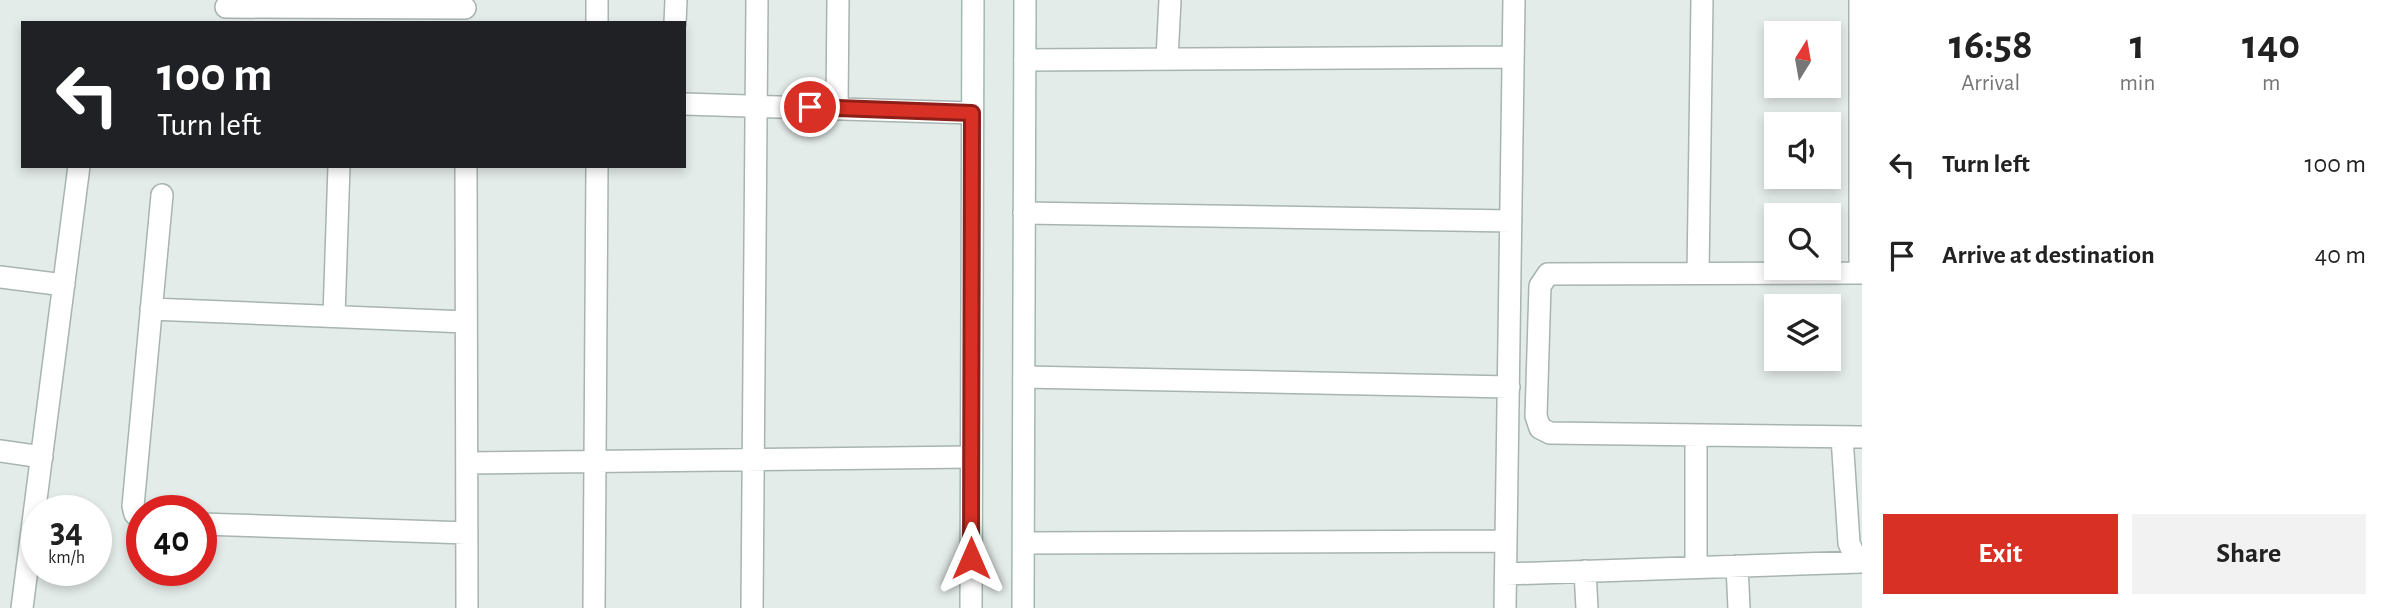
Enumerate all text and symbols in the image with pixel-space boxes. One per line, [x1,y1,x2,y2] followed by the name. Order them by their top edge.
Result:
[1764,21,1841,98] north arrow
[1764,21,1841,371] map controls
[1949,24,2033,66] text: 16:58
[2130,24,2145,66] text: 1
[2242,24,2300,66] text: 140
[42,49,133,140] icon: left
[157,51,273,100] text: 100 m
[1961,72,2020,95] text: Arrival
[2119,72,2155,95] text: min
[2262,72,2280,95] text: m
[780,77,840,137] pin
[791,88,829,126] icon: arrive
[157,109,261,141] text: Turn left
[1764,112,1841,189] button: sound
[1883,146,1921,184] icon: left
[1942,151,2030,177] text: Turn left
[2305,151,2366,177] text: 100 m
[1764,203,1841,280] button: search
[1883,237,1921,275] icon: arrive
[1942,242,2155,268] text: Arrive at destination
[2315,242,2366,268] text: 40 m
[1764,294,1841,371] button: layers
[126,495,217,586] speed limit sign: 40
[50,514,83,549] text: 34
[1883,514,2118,594] button: Exit
[2132,514,2366,594] button: Share
[934,521,1008,595] position arrow
[48,549,85,567] text: km/h

